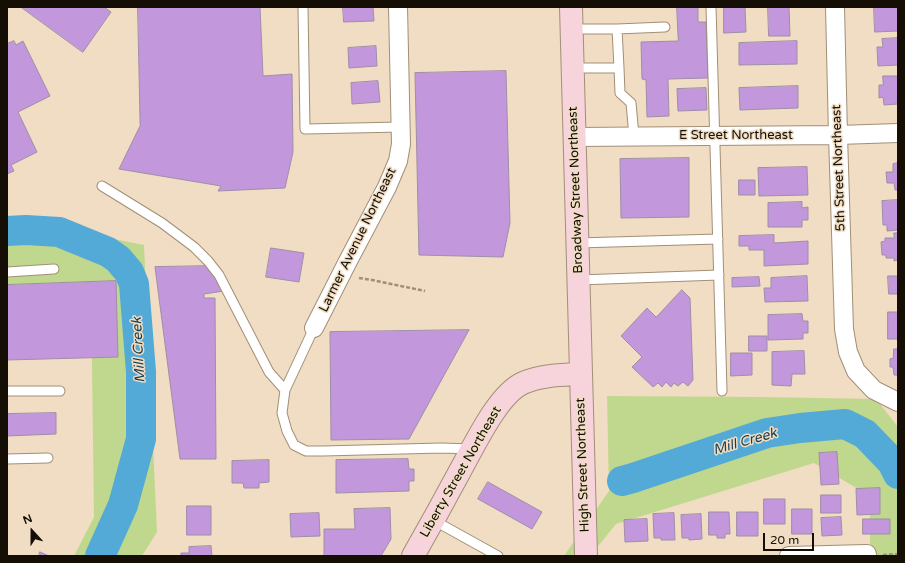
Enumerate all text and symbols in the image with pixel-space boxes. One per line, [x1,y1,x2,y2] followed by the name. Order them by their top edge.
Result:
[829,104,849,232] street label: 5th Street Northeast
[565,106,587,274] street label: Broadway Street Northeast
[679,128,793,144] street label: E Street Northeast
[316,165,400,315] street label: Larmer Avenue Northeast
[129,317,149,383] water label: Mill Creek
[573,397,593,533] street label: High Street Northeast
[417,404,505,540] street label: Liberty Street Northeast
[711,425,779,459] water label: Mill Creek
[12,511,52,551] north arrow
[21,512,34,527] text: N
[765,525,816,551] scale bar
[770,533,799,547] text: 20 m

